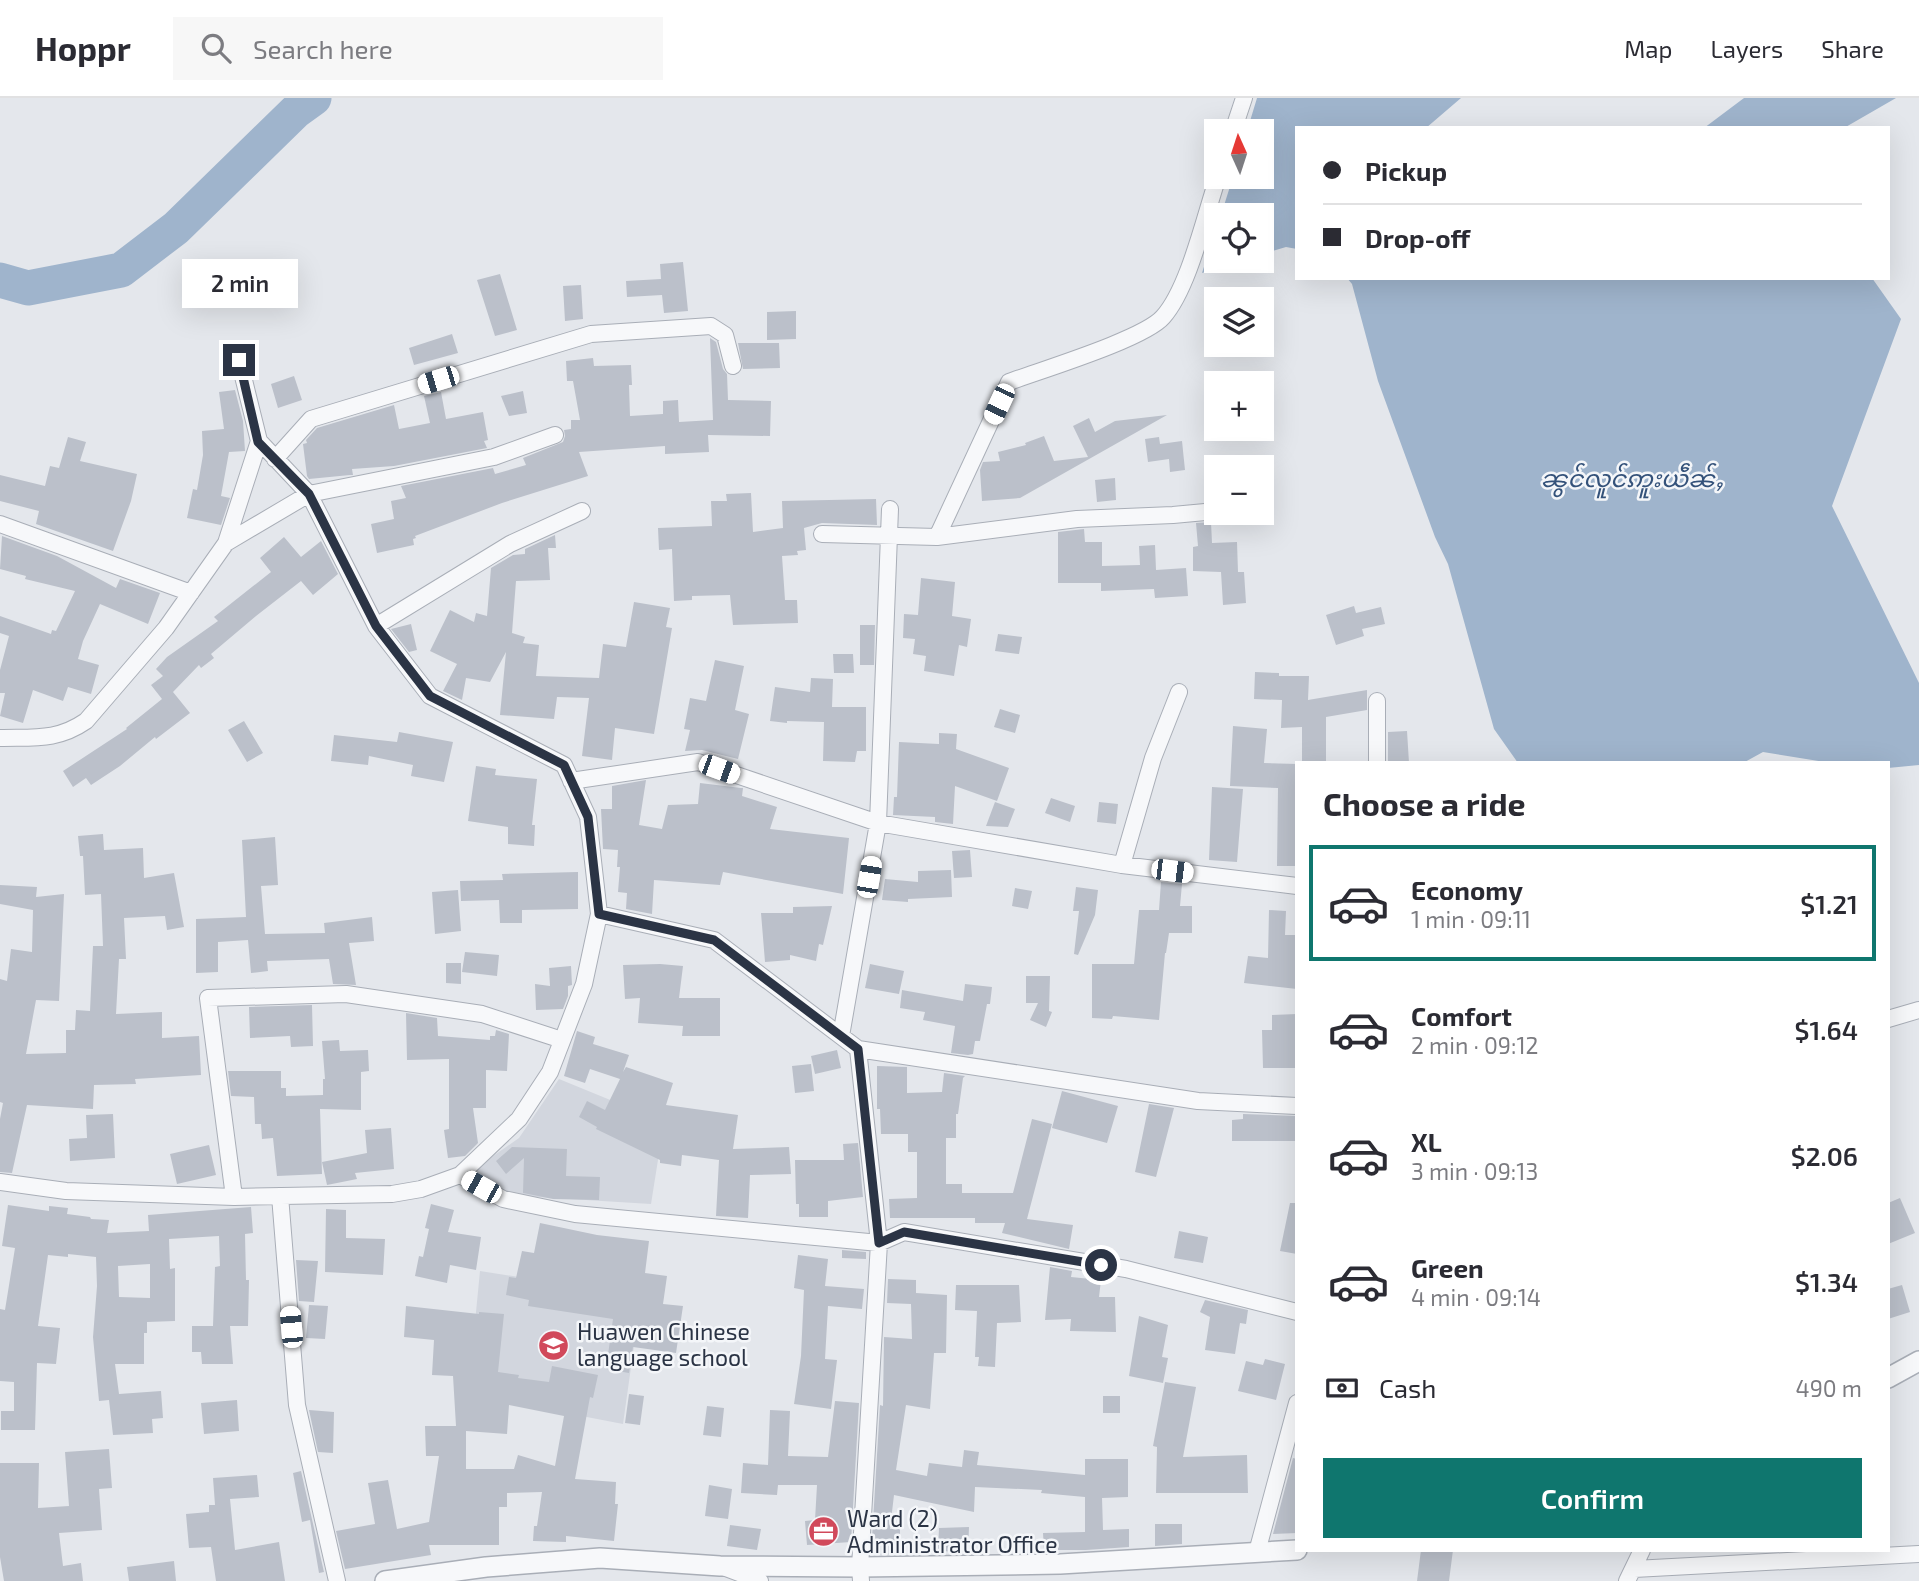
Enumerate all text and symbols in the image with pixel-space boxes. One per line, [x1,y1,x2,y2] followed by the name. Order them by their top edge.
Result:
[173,17,663,80] search box
[35,28,131,68] text: Hoppr
[197,29,235,67] icon: search
[253,33,393,64] text: Search here
[1624,34,1672,63] text: Map
[1710,34,1783,63] text: Layers
[1821,34,1884,63] text: Share
[1204,119,1274,189] north arrow
[1204,119,1274,525] map controls
[1365,155,1447,186] text: Pickup
[1204,203,1274,273] button: locate
[1365,222,1470,253] text: Drop-off
[181,258,297,308] callout: 2 min
[211,269,269,297] text: 2 min
[1204,287,1274,357] button: layers
[223,344,255,376] route end
[415,364,462,396] car
[1204,371,1274,441] button: +
[981,381,1018,427] car
[1204,455,1274,525] button: −
[1540,462,1724,499] water label: ၼွင်လူင်ဢူးယဵၼ်ႇ
[696,752,743,786] car
[1323,784,1526,822] text: Choose a ride
[856,854,883,900] car
[1150,858,1195,884] car
[1327,872,1390,935] icon: car
[1411,874,1523,905] text: Economy
[1800,888,1858,919] text: $1.21
[1411,905,1531,933] text: 1 min · 09:11
[1327,998,1390,1061] icon: car
[1411,1000,1512,1031] text: Comfort
[1795,1014,1858,1045] text: $1.64
[1411,1031,1539,1059] text: 2 min · 09:12
[1327,1124,1390,1187] icon: car
[1411,1126,1442,1157] text: XL
[1791,1140,1858,1171] text: $2.06
[1411,1157,1538,1185] text: 3 min · 09:13
[458,1168,505,1206] car
[1085,1249,1117,1281] route start
[1327,1250,1390,1313] icon: car
[1411,1252,1484,1283] text: Green
[1795,1266,1858,1297] text: $1.34
[1411,1283,1541,1311] text: 4 min · 09:14
[279,1305,304,1349] car
[577,1317,750,1371] place label: Huawen Chinese language school
[537,1328,571,1362] school or university icon: Huawen Chinese language school
[1323,1369,1361,1407] icon: cash
[1379,1372,1436,1403] text: Cash
[1796,1374,1862,1402] text: 490 m
[1323,1458,1862,1538] button: Confirm
[847,1504,1058,1558] place label: Ward (2) Administrator Office
[807,1515,841,1549] office icon: Ward (2) Administrator Office

